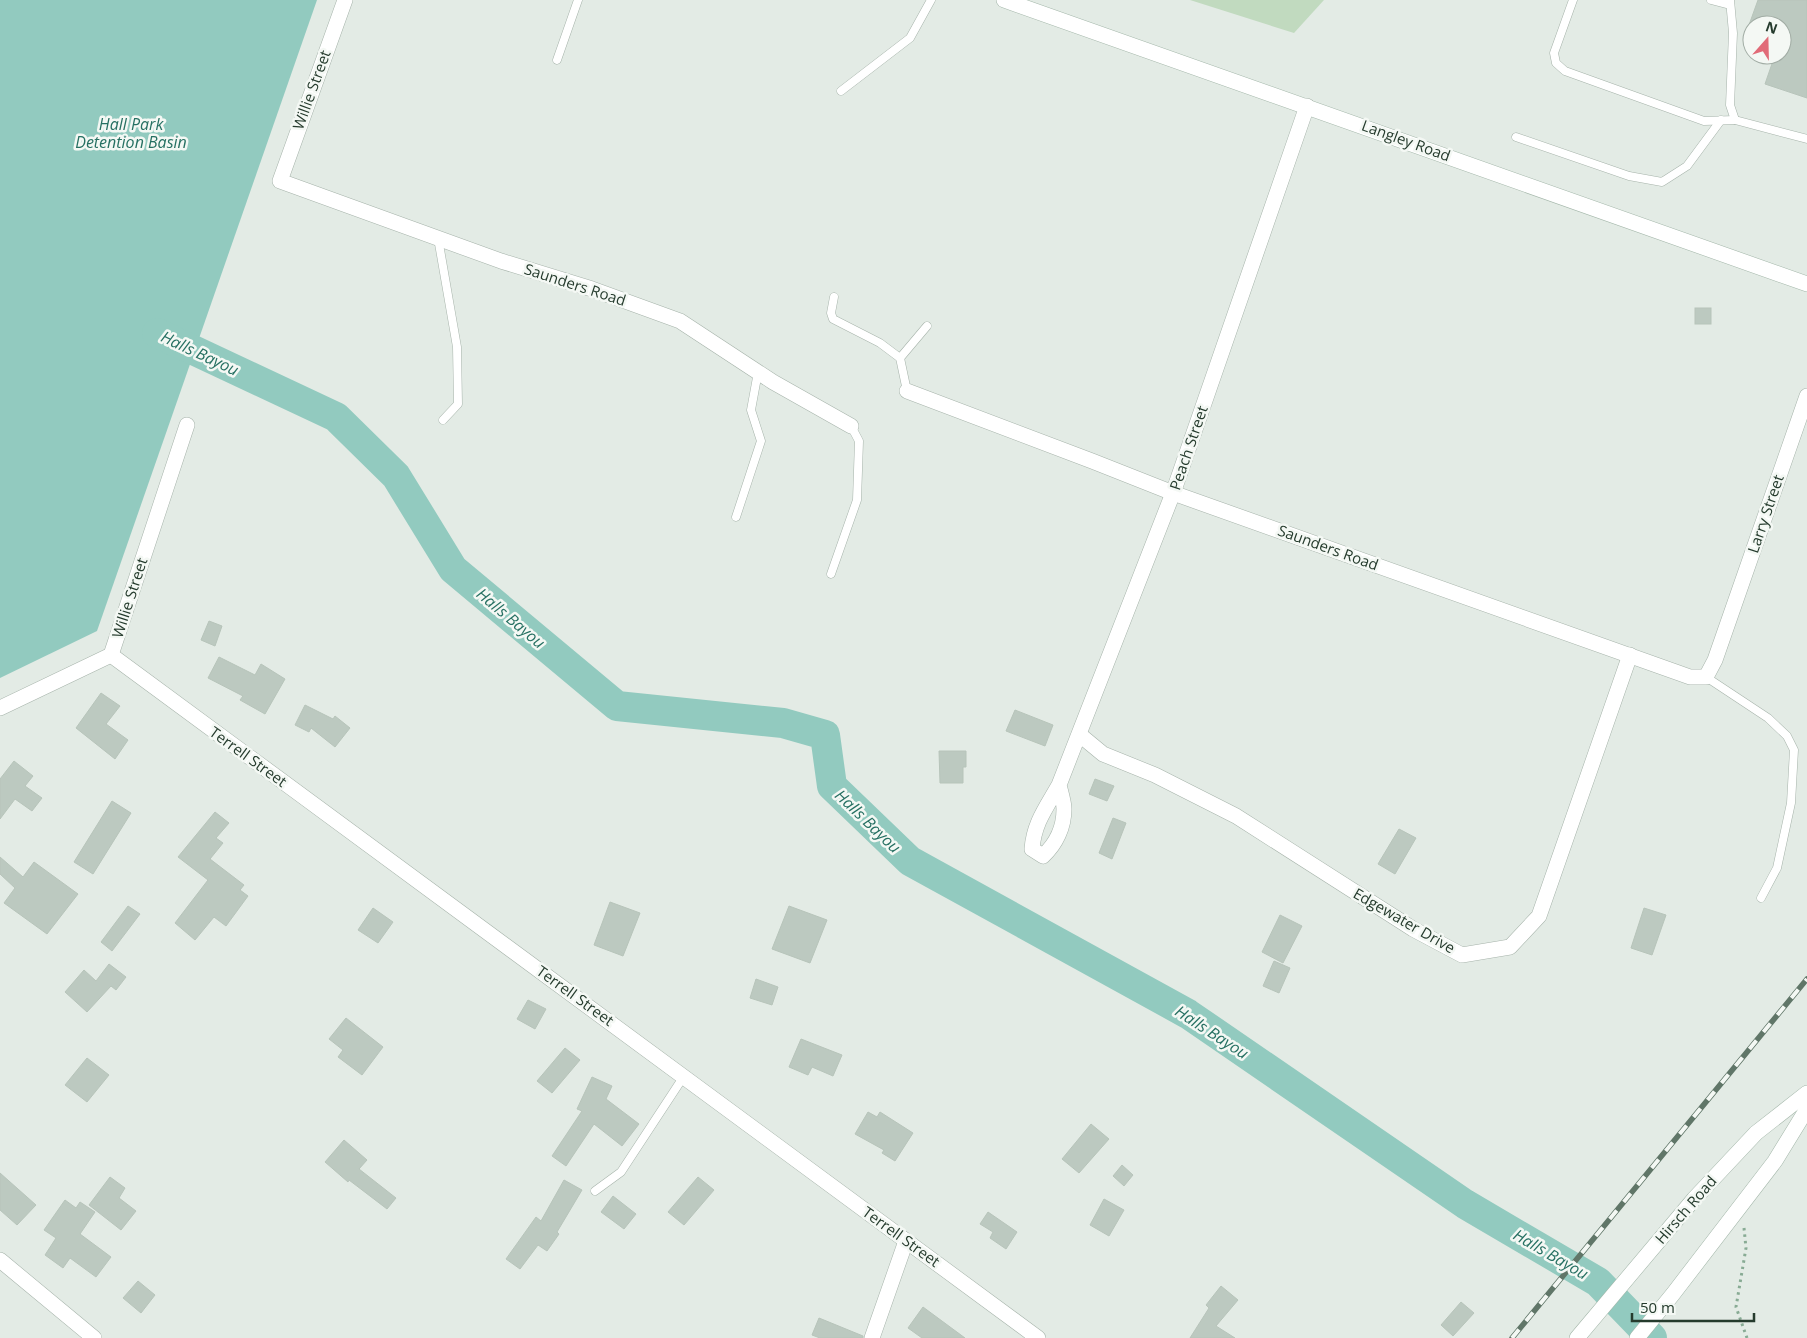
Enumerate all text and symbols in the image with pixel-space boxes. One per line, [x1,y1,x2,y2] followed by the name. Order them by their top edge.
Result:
[1742,15,1792,65] north arrow
[1763,16,1780,38] text: N
[287,47,335,132] street label: Willie Street
[75,113,187,153] water label: Hall Park Detention Basin
[1359,115,1453,165] street label: Langley Road
[522,258,629,310] street label: Saunders Road
[158,325,242,381] water label: Halls Bayou
[1164,403,1212,493] street label: Peach Street
[1742,472,1788,556] street label: Larry Street
[1275,520,1381,575] street label: Saunders Road
[107,555,151,640] street label: Willie Street
[472,583,550,653] water label: Halls Bayou
[206,721,291,791] street label: Terrell Street
[830,784,906,858] water label: Halls Bayou
[1350,883,1459,957] street label: Edgewater Drive
[533,960,618,1030] street label: Terrell Street
[1171,1000,1253,1064] water label: Halls Bayou
[1650,1171,1720,1248] street label: Hirsch Road
[859,1201,944,1271] street label: Terrell Street
[1509,1224,1593,1284] water label: Halls Bayou
[1632,1290,1754,1322] scale bar
[1640,1297,1675,1317] text: 50 m

